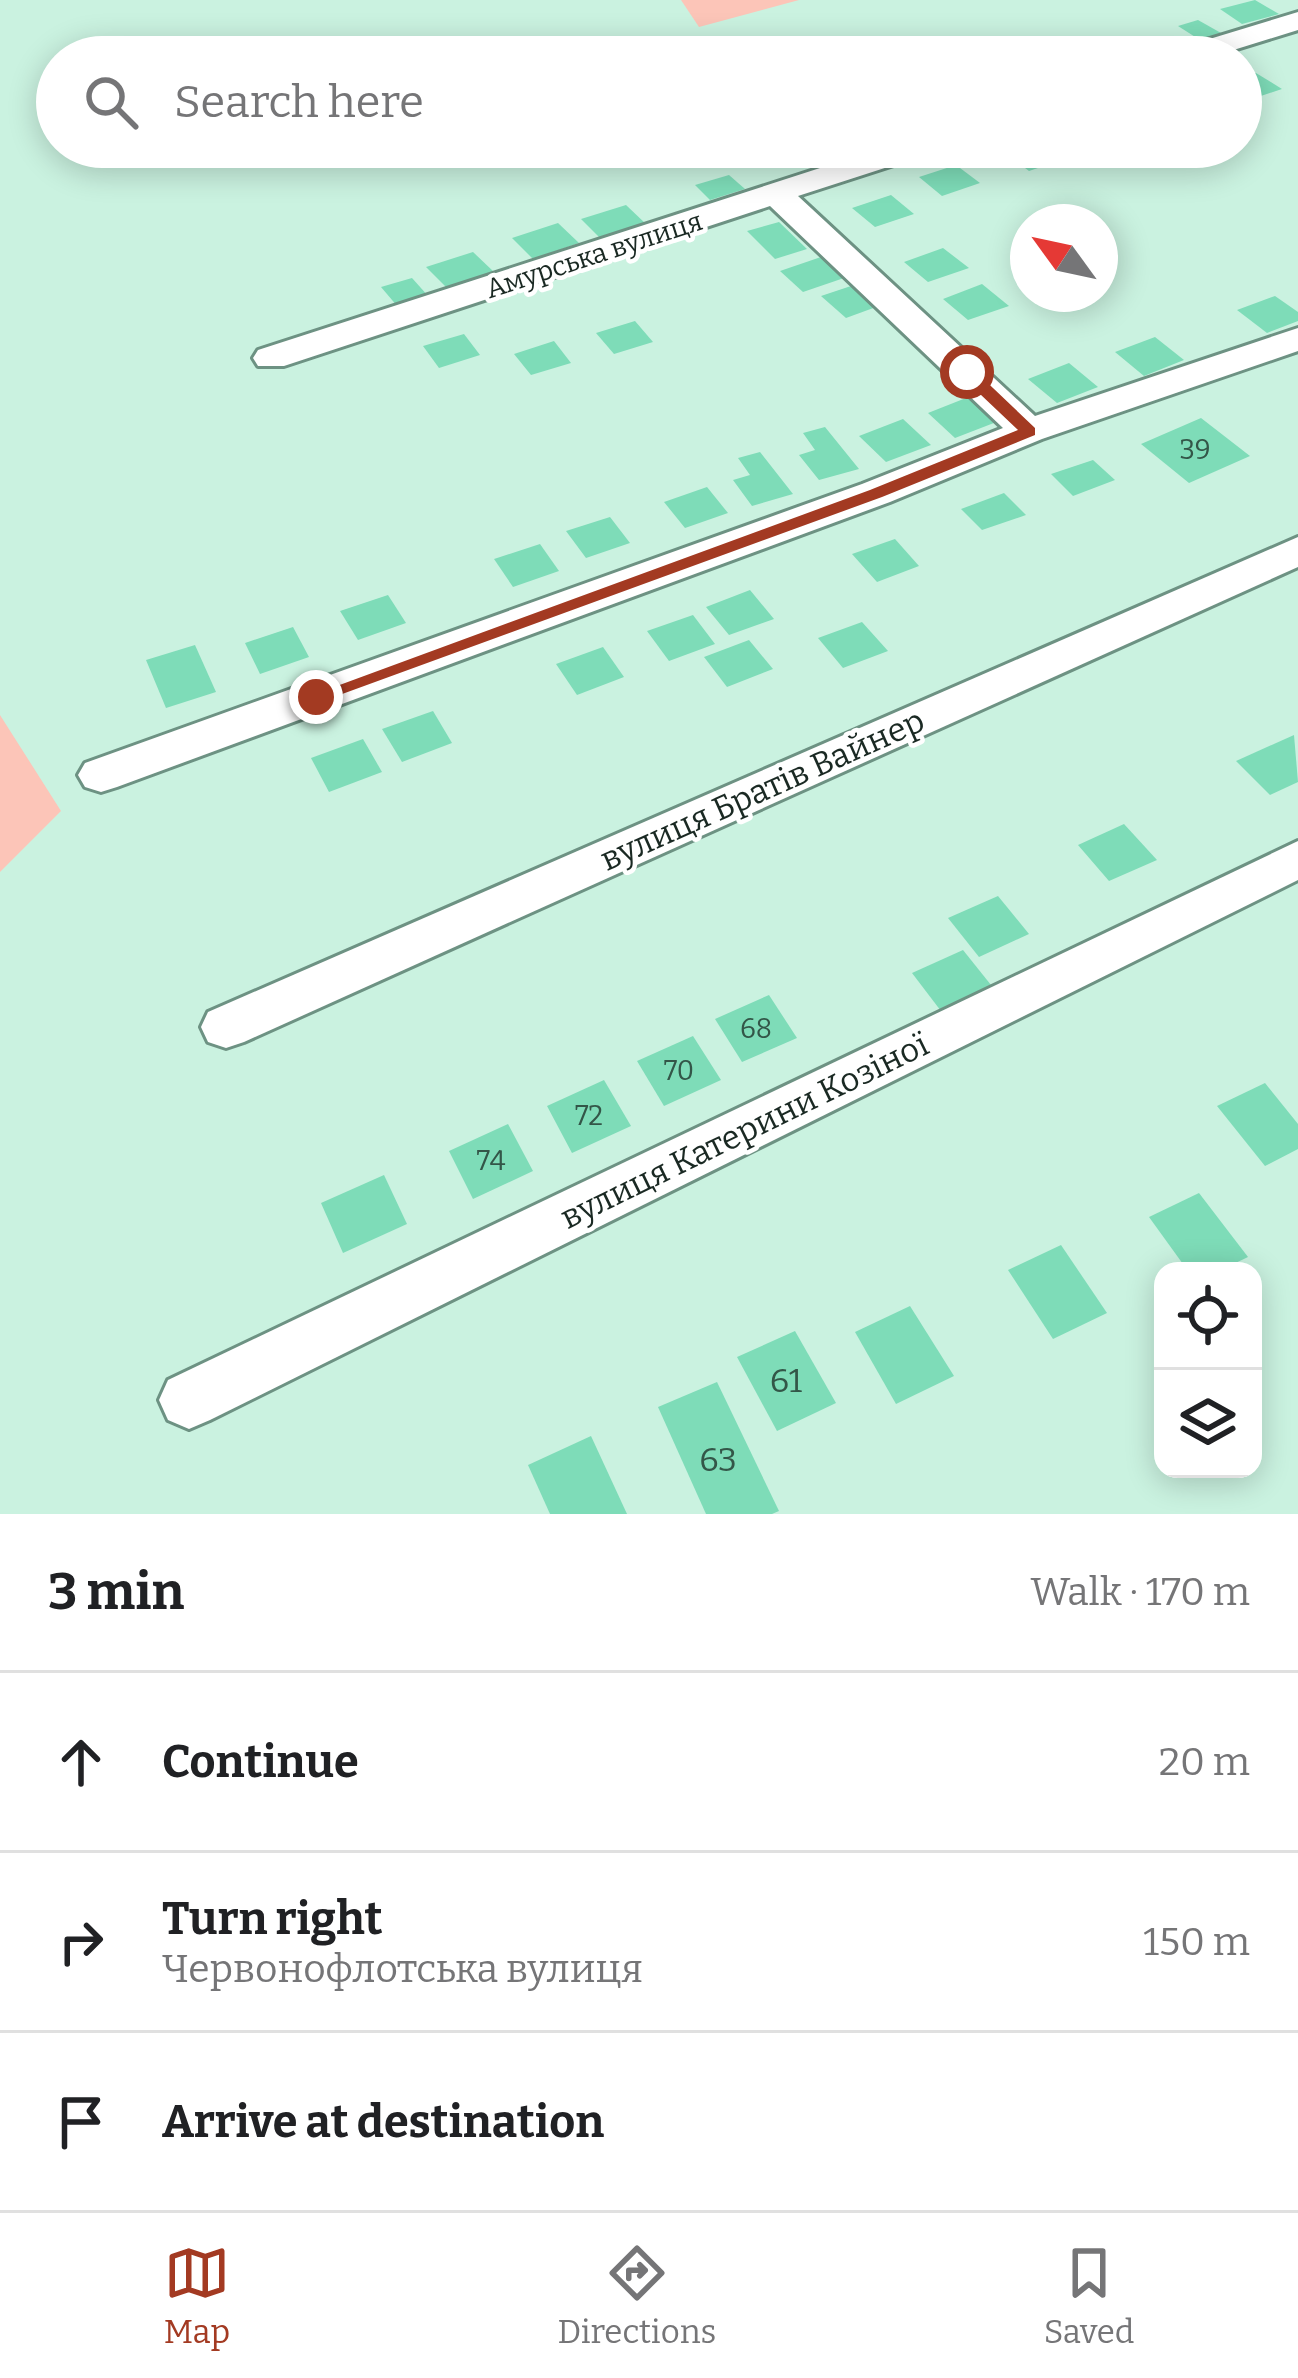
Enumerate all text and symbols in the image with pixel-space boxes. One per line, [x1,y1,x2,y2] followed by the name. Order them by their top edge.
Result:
[36,36,1262,168] search box
[78,69,144,135] icon: search
[174,75,424,129] text: Search here
[1010,204,1118,312] north arrow
[482,205,706,305] street label: Амурська вулиця
[940,345,994,399] route start
[1179,434,1211,466] house number: 39
[289,670,343,724] route end
[594,700,931,879] street label: вулиця Братів Вайнер
[740,1013,772,1045] house number: 68
[554,1024,935,1238] street label: вулиця Катерини Козіної
[664,1055,694,1087] house number: 70
[575,1100,603,1132] house number: 72
[476,1145,506,1177] house number: 74
[1154,1262,1262,1478] map controls
[1154,1262,1262,1370] button: locate
[770,1361,802,1401] house number: 61
[1154,1370,1262,1478] button: layers
[699,1440,737,1480] house number: 63
[48,1561,184,1623] text: 3 min
[1031,1569,1250,1615] text: Walk · 170 m
[48,1729,114,1795] icon: ahead
[162,1735,359,1789] text: Continue
[1159,1739,1250,1785] text: 20 m
[162,1892,382,1946] text: Turn right
[48,1909,114,1975] icon: right
[1143,1919,1250,1965] text: 150 m
[162,1946,643,1992] text: Червонофлотська вулиця
[48,2089,114,2155] icon: arrive
[162,2095,604,2149] text: Arrive at destination
[164,2240,230,2352] tab: Map
[558,2240,716,2352] tab: Directions
[1044,2240,1134,2352] tab: Saved

